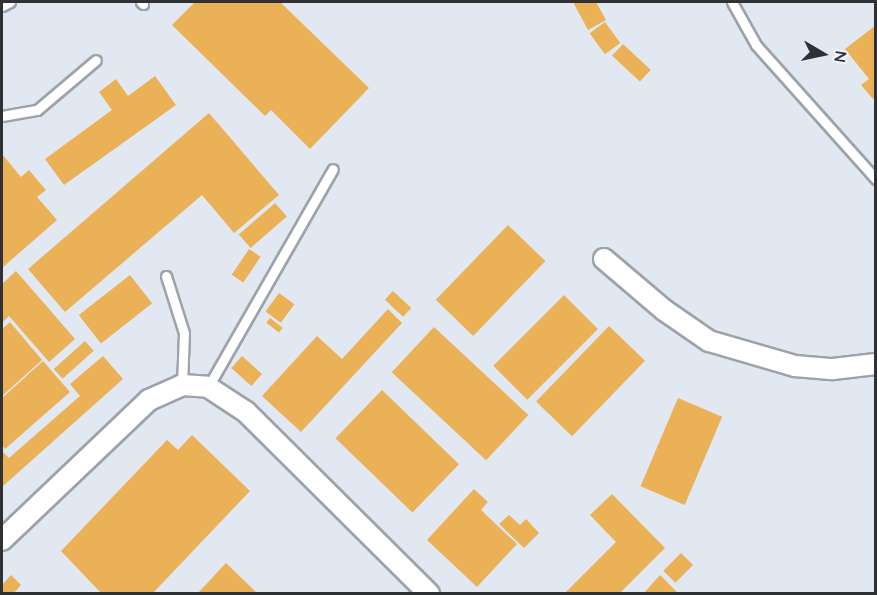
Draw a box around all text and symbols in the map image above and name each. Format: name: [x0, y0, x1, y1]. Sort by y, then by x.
north arrow: [793, 24, 853, 84]
text: N: [830, 49, 852, 64]

